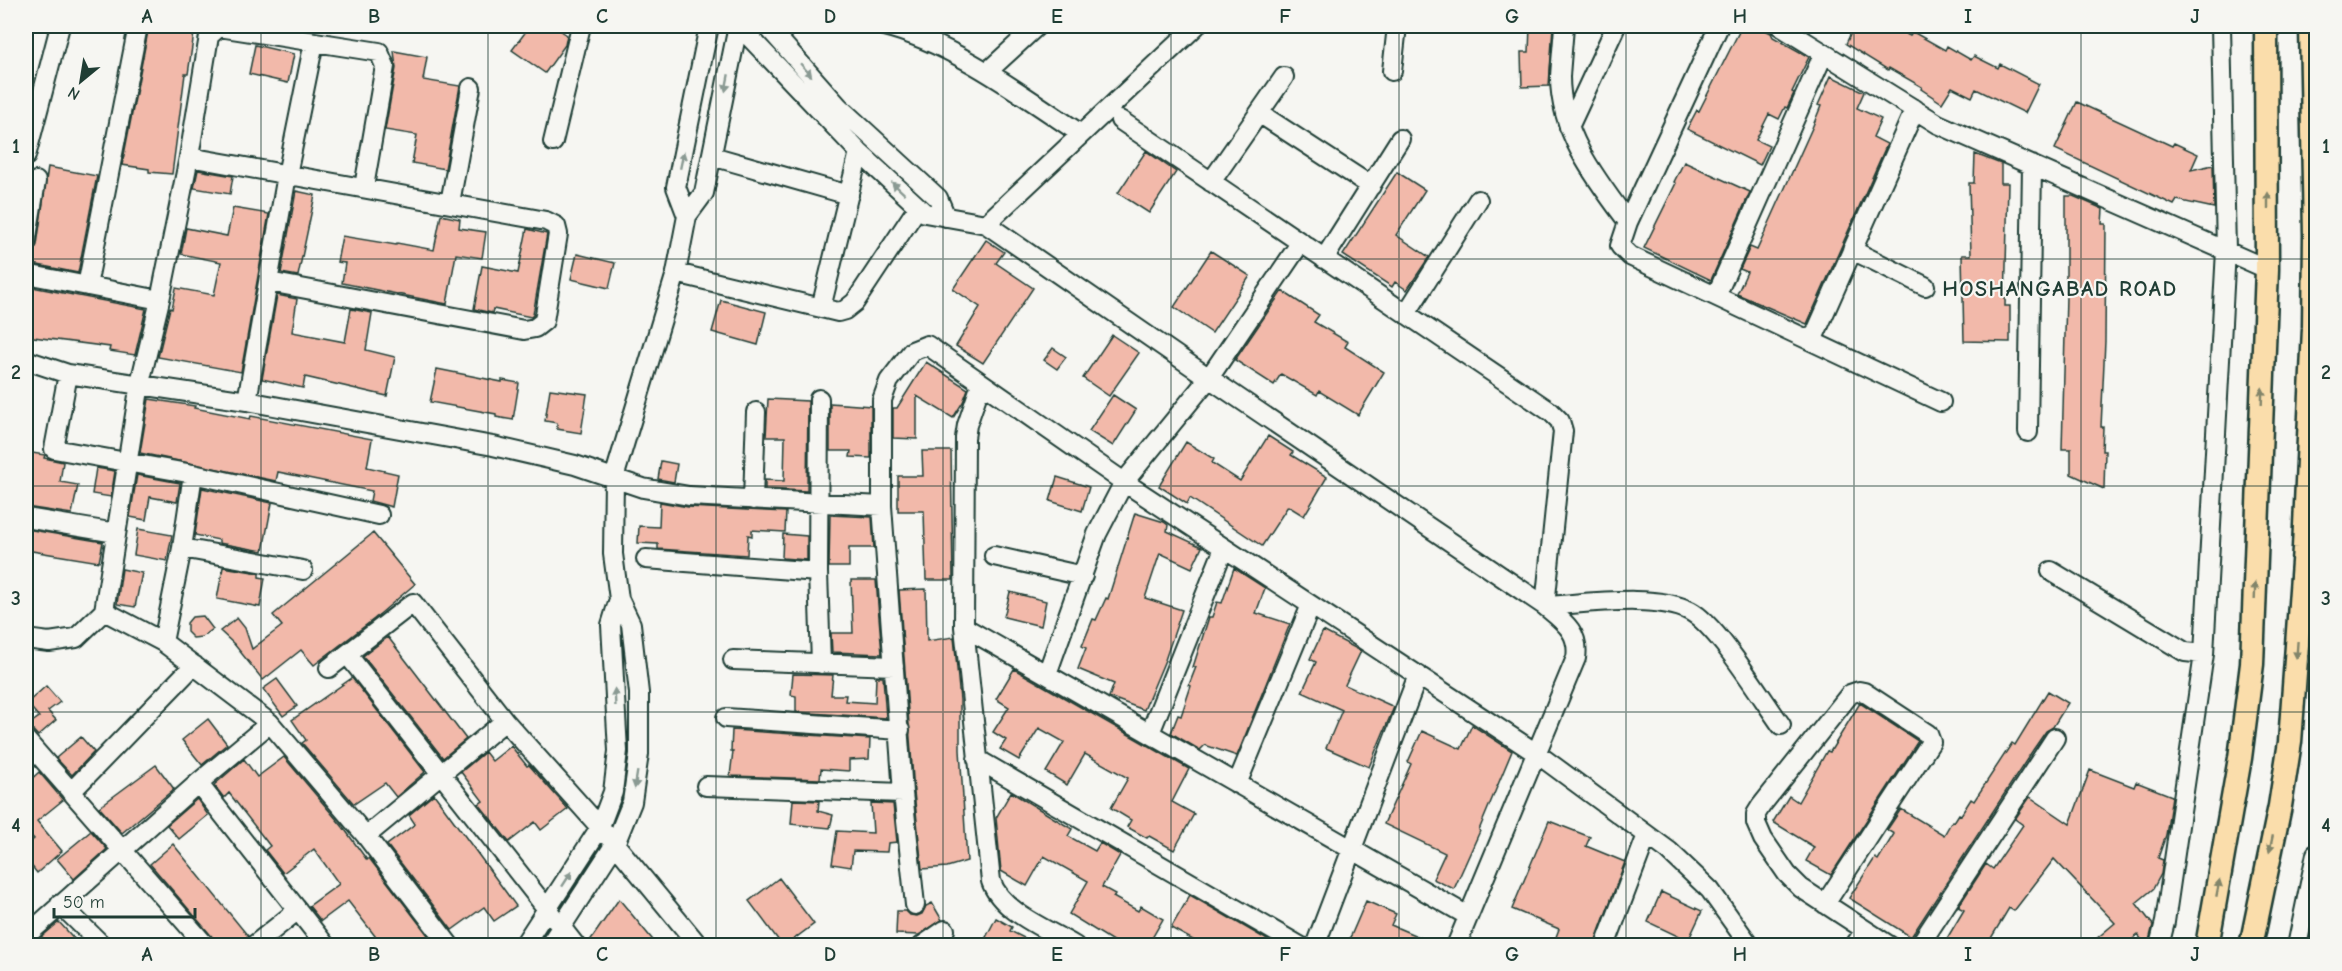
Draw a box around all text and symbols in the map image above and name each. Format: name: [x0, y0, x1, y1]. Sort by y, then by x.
text: A: [141, 5, 153, 28]
text: B: [368, 5, 380, 28]
text: C: [596, 5, 608, 28]
text: D: [824, 5, 836, 28]
text: E: [1051, 5, 1063, 28]
text: F: [1279, 5, 1291, 28]
text: G: [1505, 5, 1519, 28]
text: H: [1733, 5, 1747, 28]
text: I: [1964, 5, 1972, 28]
text: J: [2190, 5, 2200, 28]
north arrow: [51, 51, 111, 111]
one-way arrow: [799, 62, 812, 77]
one-way arrow: [721, 74, 731, 92]
text: N: [65, 83, 83, 104]
text: 1: [12, 135, 20, 158]
text: 1: [2322, 135, 2330, 158]
one-way arrow: [678, 150, 687, 169]
one-way arrow: [891, 182, 905, 196]
one-way arrow: [2263, 191, 2273, 210]
district label: HOSHANGABAD ROAD: [1942, 276, 2178, 302]
text: 2: [11, 361, 21, 384]
text: 2: [2321, 361, 2331, 384]
one-way arrow: [2258, 386, 2267, 405]
one-way arrow: [2250, 581, 2259, 600]
text: 3: [11, 587, 21, 610]
text: 3: [2321, 587, 2331, 610]
one-way arrow: [2292, 641, 2301, 660]
one-way arrow: [610, 687, 619, 706]
one-way arrow: [632, 771, 641, 790]
text: 4: [11, 814, 21, 837]
text: 4: [2321, 814, 2331, 837]
one-way arrow: [2266, 834, 2276, 853]
one-way arrow: [561, 872, 573, 888]
one-way arrow: [2214, 878, 2223, 897]
scale bar: [54, 881, 195, 919]
text: 50 m: [63, 892, 105, 913]
text: A: [141, 943, 153, 966]
text: B: [368, 943, 380, 966]
text: C: [596, 943, 608, 966]
text: D: [824, 943, 836, 966]
text: E: [1051, 943, 1063, 966]
text: F: [1279, 943, 1291, 966]
text: G: [1505, 943, 1519, 966]
text: H: [1733, 943, 1747, 966]
text: I: [1964, 943, 1972, 966]
text: J: [2190, 943, 2200, 966]

